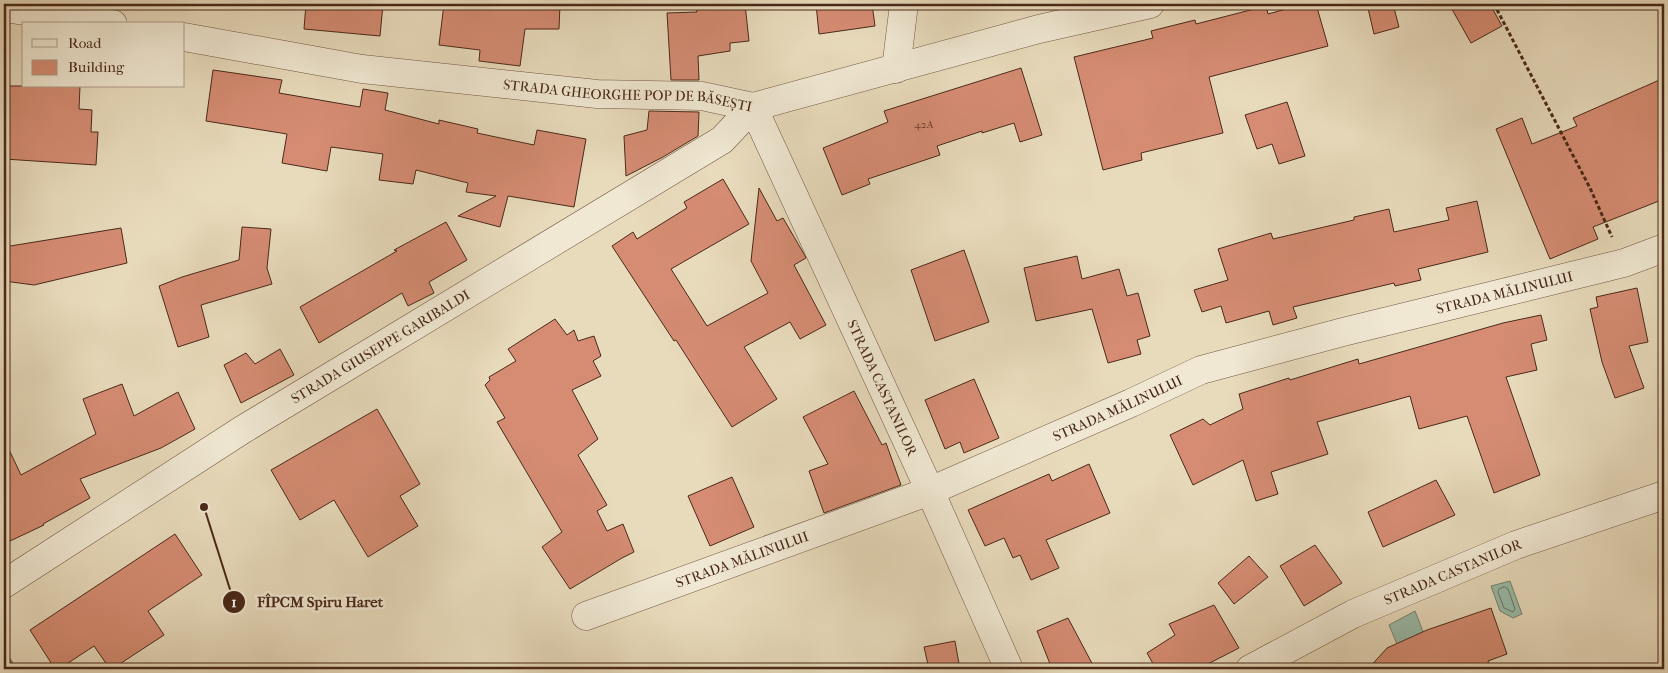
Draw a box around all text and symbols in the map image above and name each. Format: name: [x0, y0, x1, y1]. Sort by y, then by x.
legend: [22, 22, 185, 88]
text: Road: [68, 34, 102, 52]
text: Building: [68, 58, 125, 76]
street label: STRADA GHEORGHE POP DE BĂSEȘTI: [502, 76, 754, 116]
house number: 42A: [914, 118, 935, 131]
street label: STRADA MĂLINULUI: [1434, 268, 1575, 318]
street label: STRADA GIUSEPPE GARIBALDI: [288, 286, 474, 407]
street label: STRADA CASTANILOR: [843, 317, 921, 459]
street label: STRADA MĂLINULUI: [1050, 372, 1186, 445]
street label: STRADA MĂLINULUI: [673, 528, 812, 592]
street label: STRADA CASTANILOR: [1381, 535, 1525, 609]
callout: FÎPCM Spiru Haret: [222, 587, 393, 617]
text: 1: [231, 593, 237, 611]
text: FÎPCM Spiru Haret: [256, 593, 384, 611]

